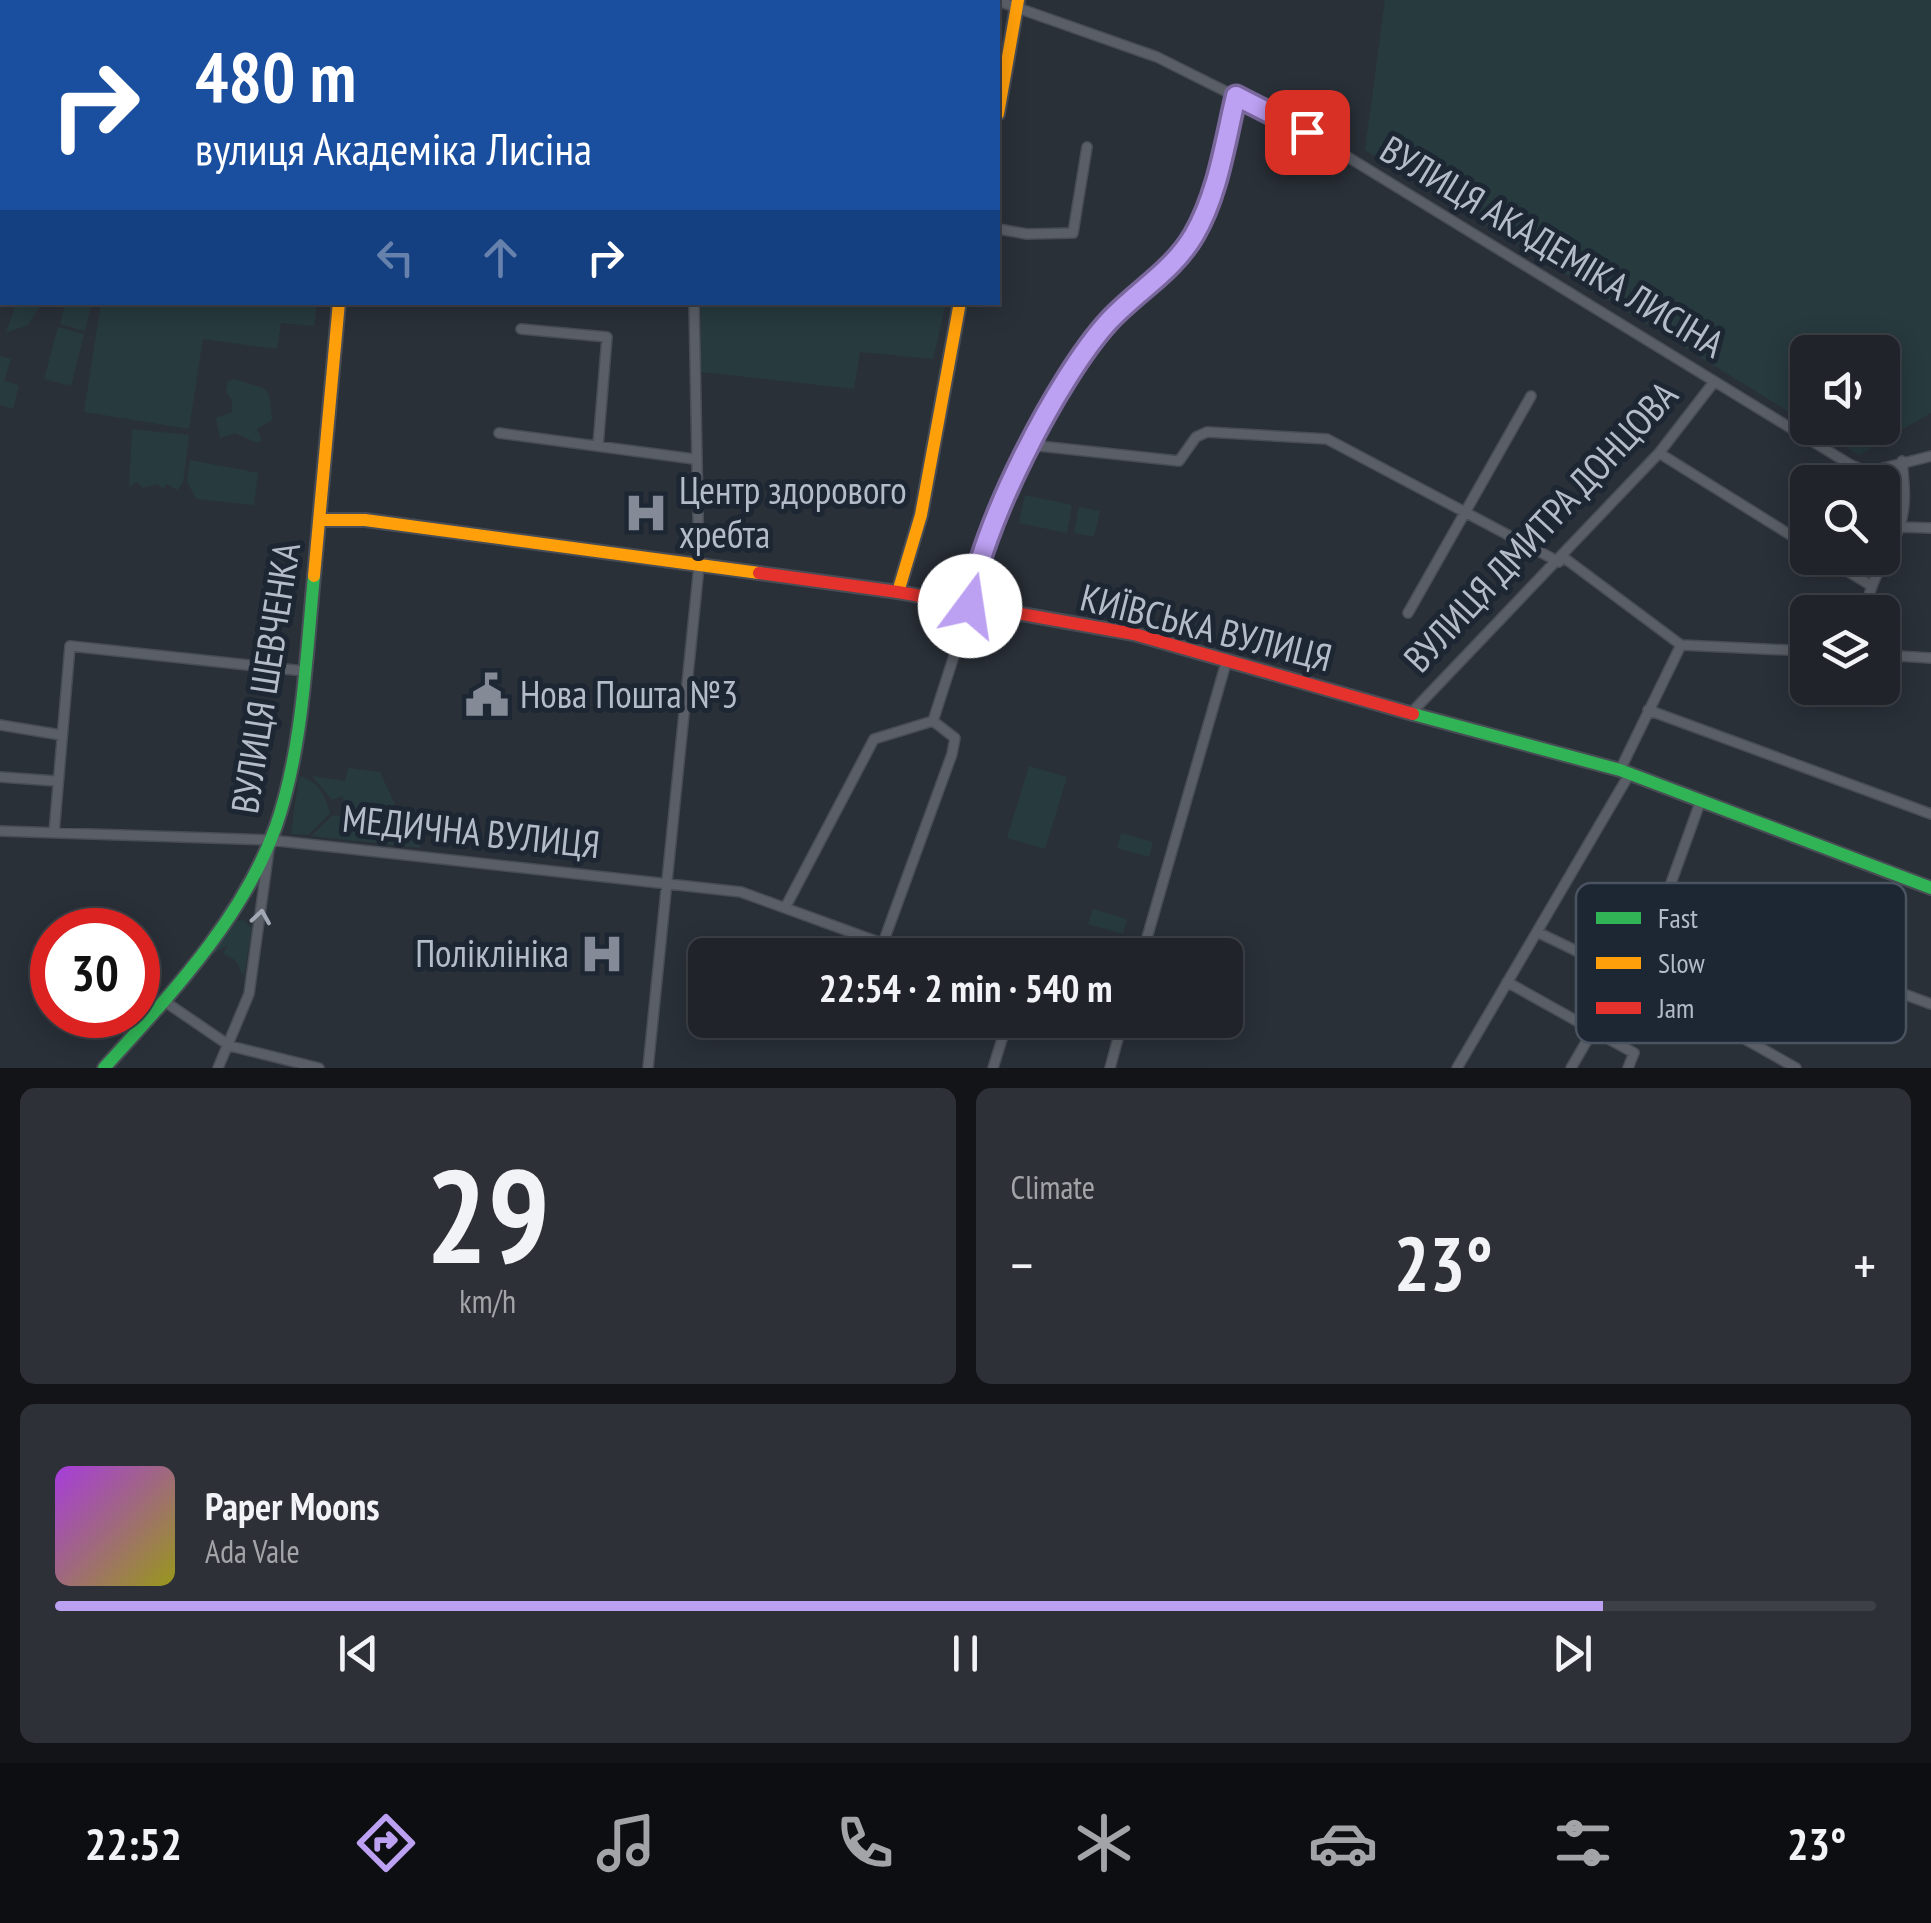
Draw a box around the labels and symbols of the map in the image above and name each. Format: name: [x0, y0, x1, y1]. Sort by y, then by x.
pin: [1265, 90, 1350, 175]
street label: ВУЛИЦЯ АКАДЕМІКА ЛИСІНА: [1372, 124, 1733, 368]
street label: ВУЛИЦЯ ДМИТРА ДОНЦОВА: [1392, 370, 1687, 682]
place label: Центр здорового хребта: [679, 465, 907, 558]
hospital icon: Центр здорового хребта: [622, 489, 670, 537]
street label: ВУЛИЦЯ ШЕВЧЕНКА: [219, 539, 310, 817]
position arrow: [918, 554, 1022, 658]
street label: КИЇВСЬКА ВУЛИЦЯ: [1076, 572, 1337, 681]
place label: Нова Пошта №3: [520, 669, 738, 718]
public building icon: Нова Пошта №3: [463, 671, 511, 719]
street label: МЕДИЧНА ВУЛИЦЯ: [340, 793, 602, 868]
legend: [1576, 883, 1906, 1043]
text: Fast: [1658, 899, 1698, 936]
speed limit sign: 30: [30, 908, 160, 1038]
one-way arrow: [250, 909, 271, 925]
place label: Поліклініка: [415, 928, 569, 977]
hospital icon: Поліклініка: [578, 930, 626, 978]
text: Slow: [1658, 944, 1705, 981]
text: Jam: [1657, 989, 1694, 1026]

